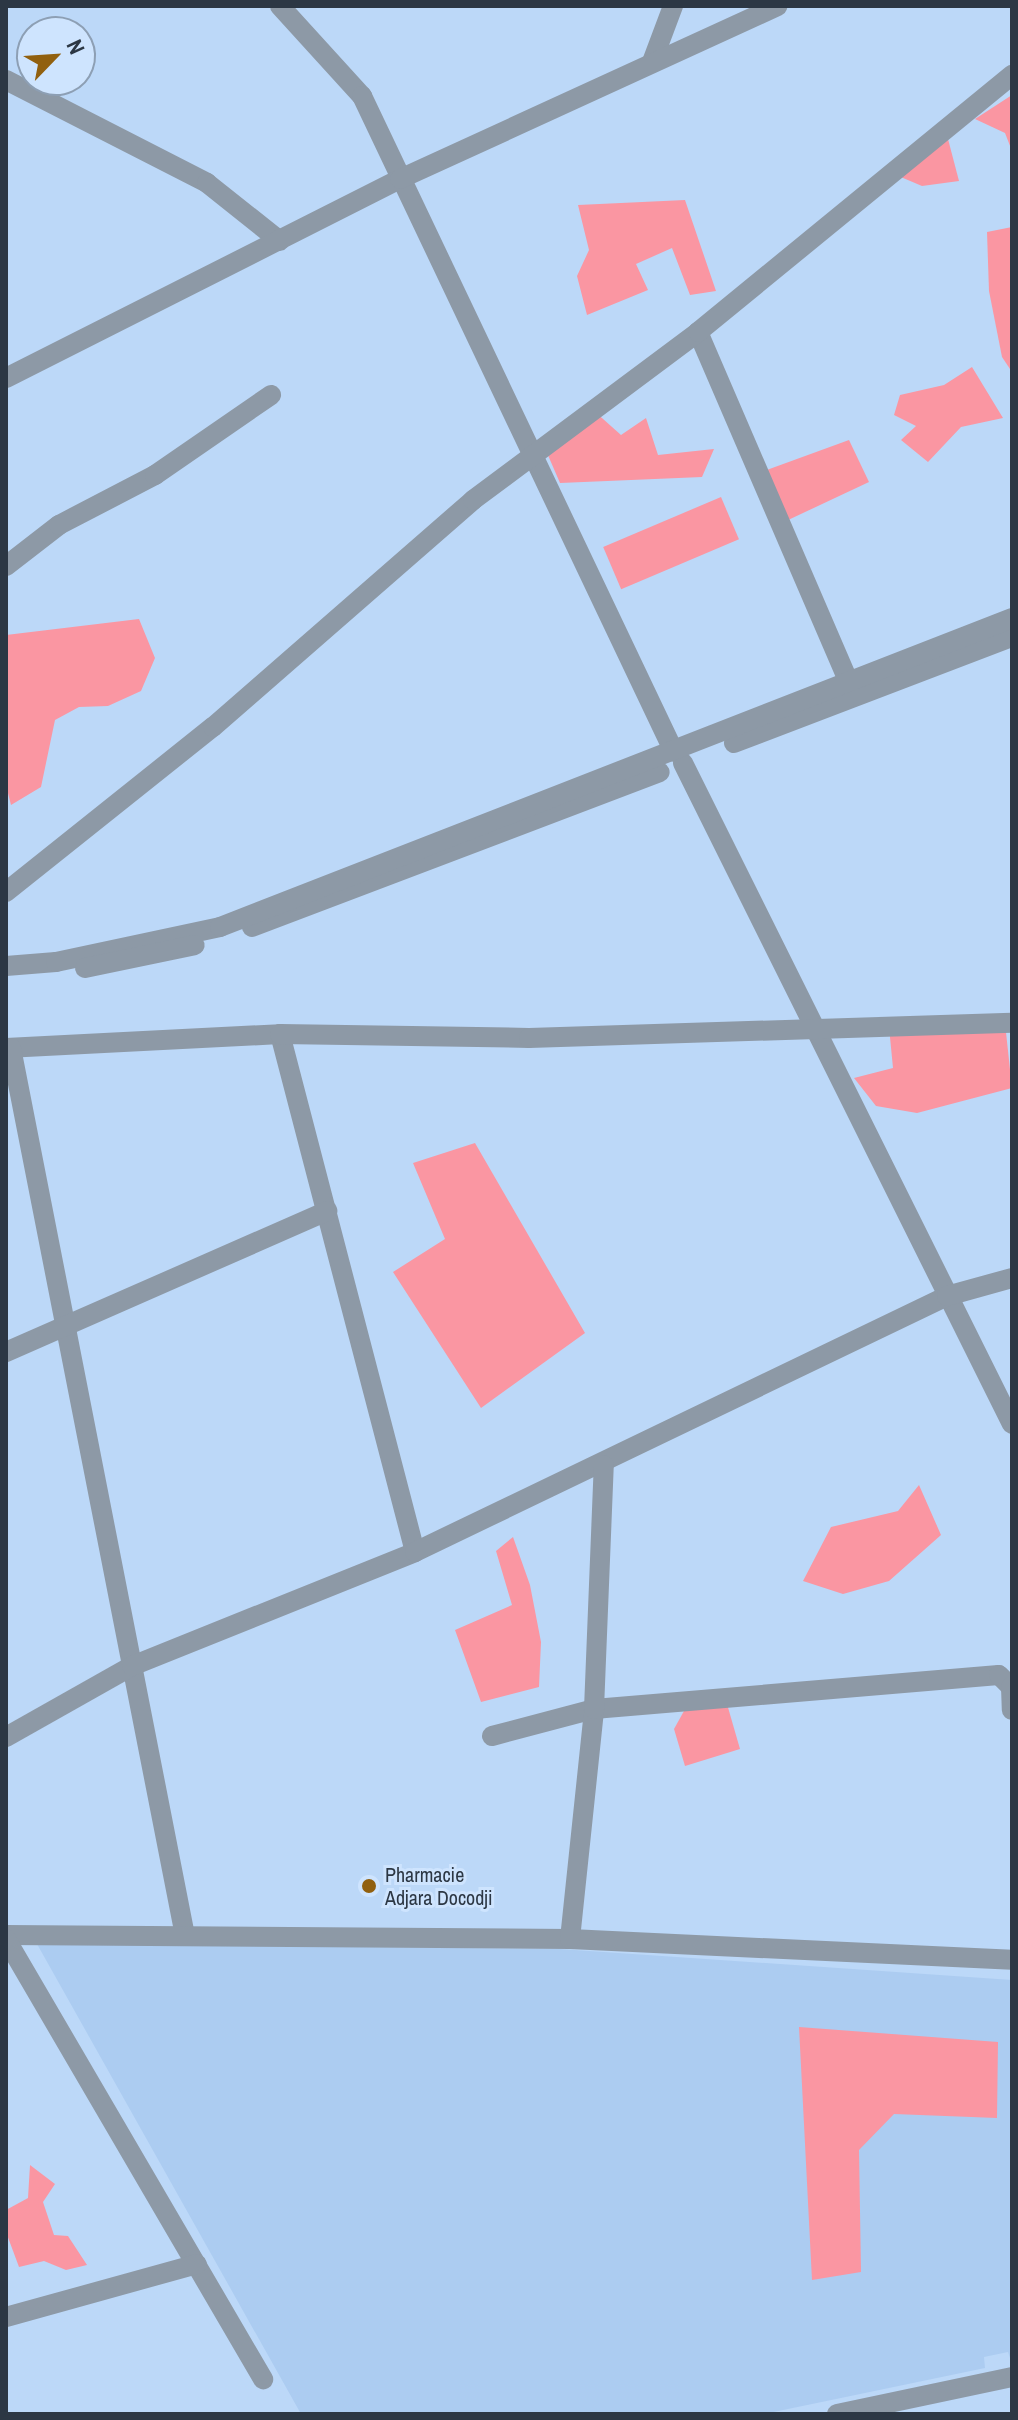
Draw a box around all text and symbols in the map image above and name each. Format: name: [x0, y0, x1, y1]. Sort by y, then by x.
north arrow: [16, 16, 96, 96]
text: N: [60, 34, 92, 59]
place label: Pharmacie Adjara Docodji: [385, 1862, 493, 1909]
marker: Pharmacie Adjara Docodji: [360, 1877, 378, 1895]

